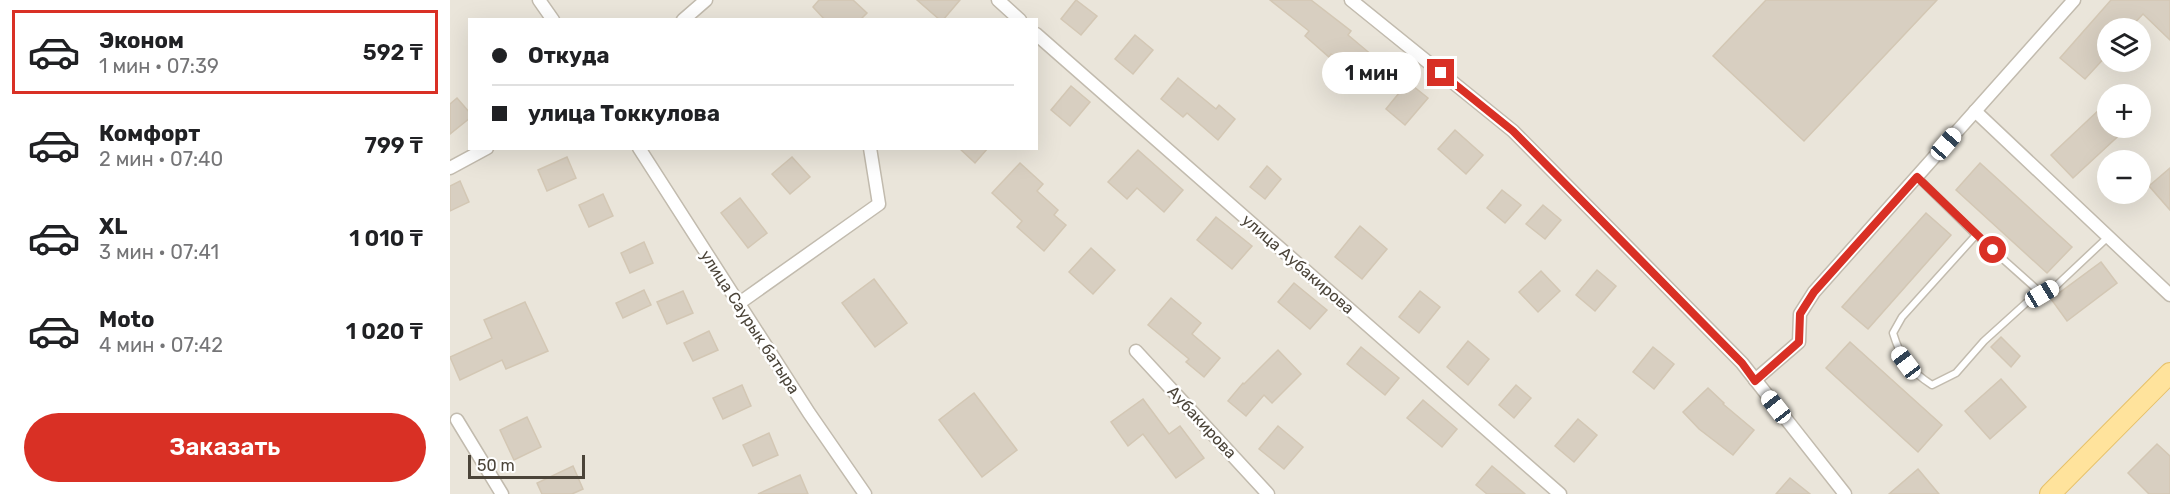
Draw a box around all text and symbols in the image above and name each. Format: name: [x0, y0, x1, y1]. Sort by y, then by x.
map controls: [2097, 18, 2151, 204]
button: layers: [2097, 18, 2151, 72]
icon: car: [27, 25, 81, 79]
text: Эконом: [99, 27, 184, 54]
text: 592 ₸: [363, 39, 423, 66]
text: Откуда: [528, 42, 610, 69]
callout: 1 мин: [1321, 52, 1420, 94]
text: 1 мин · 07:39: [99, 54, 219, 78]
route end: [1427, 59, 1454, 86]
text: 1 мин: [1345, 61, 1398, 85]
button: +: [2097, 84, 2151, 138]
text: улица Токкулова: [528, 100, 720, 127]
icon: car: [27, 118, 81, 172]
text: Комфорт: [99, 120, 200, 147]
car: [1927, 125, 1965, 163]
text: 799 ₸: [365, 132, 423, 159]
text: 2 мин · 07:40: [99, 147, 223, 171]
button: −: [2097, 150, 2151, 204]
street label: улица Аубакирова: [1238, 210, 1358, 318]
icon: car: [27, 211, 81, 265]
text: XL: [99, 213, 127, 240]
text: 1 010 ₸: [349, 225, 423, 252]
route start: [1979, 236, 2006, 263]
text: 3 мин · 07:41: [99, 240, 219, 264]
street label: улица Саурык батыра: [696, 247, 804, 397]
car: [2022, 277, 2062, 311]
icon: car: [27, 304, 81, 358]
text: Moto: [99, 306, 154, 333]
text: 1 020 ₸: [346, 318, 423, 345]
text: 4 мин · 07:42: [99, 333, 223, 357]
car: [1888, 343, 1924, 383]
street label: Аубакирова: [1164, 382, 1240, 462]
car: [1758, 387, 1794, 427]
button: Заказать: [24, 413, 426, 482]
scale bar: [468, 452, 585, 480]
text: 50 m: [477, 456, 515, 475]

